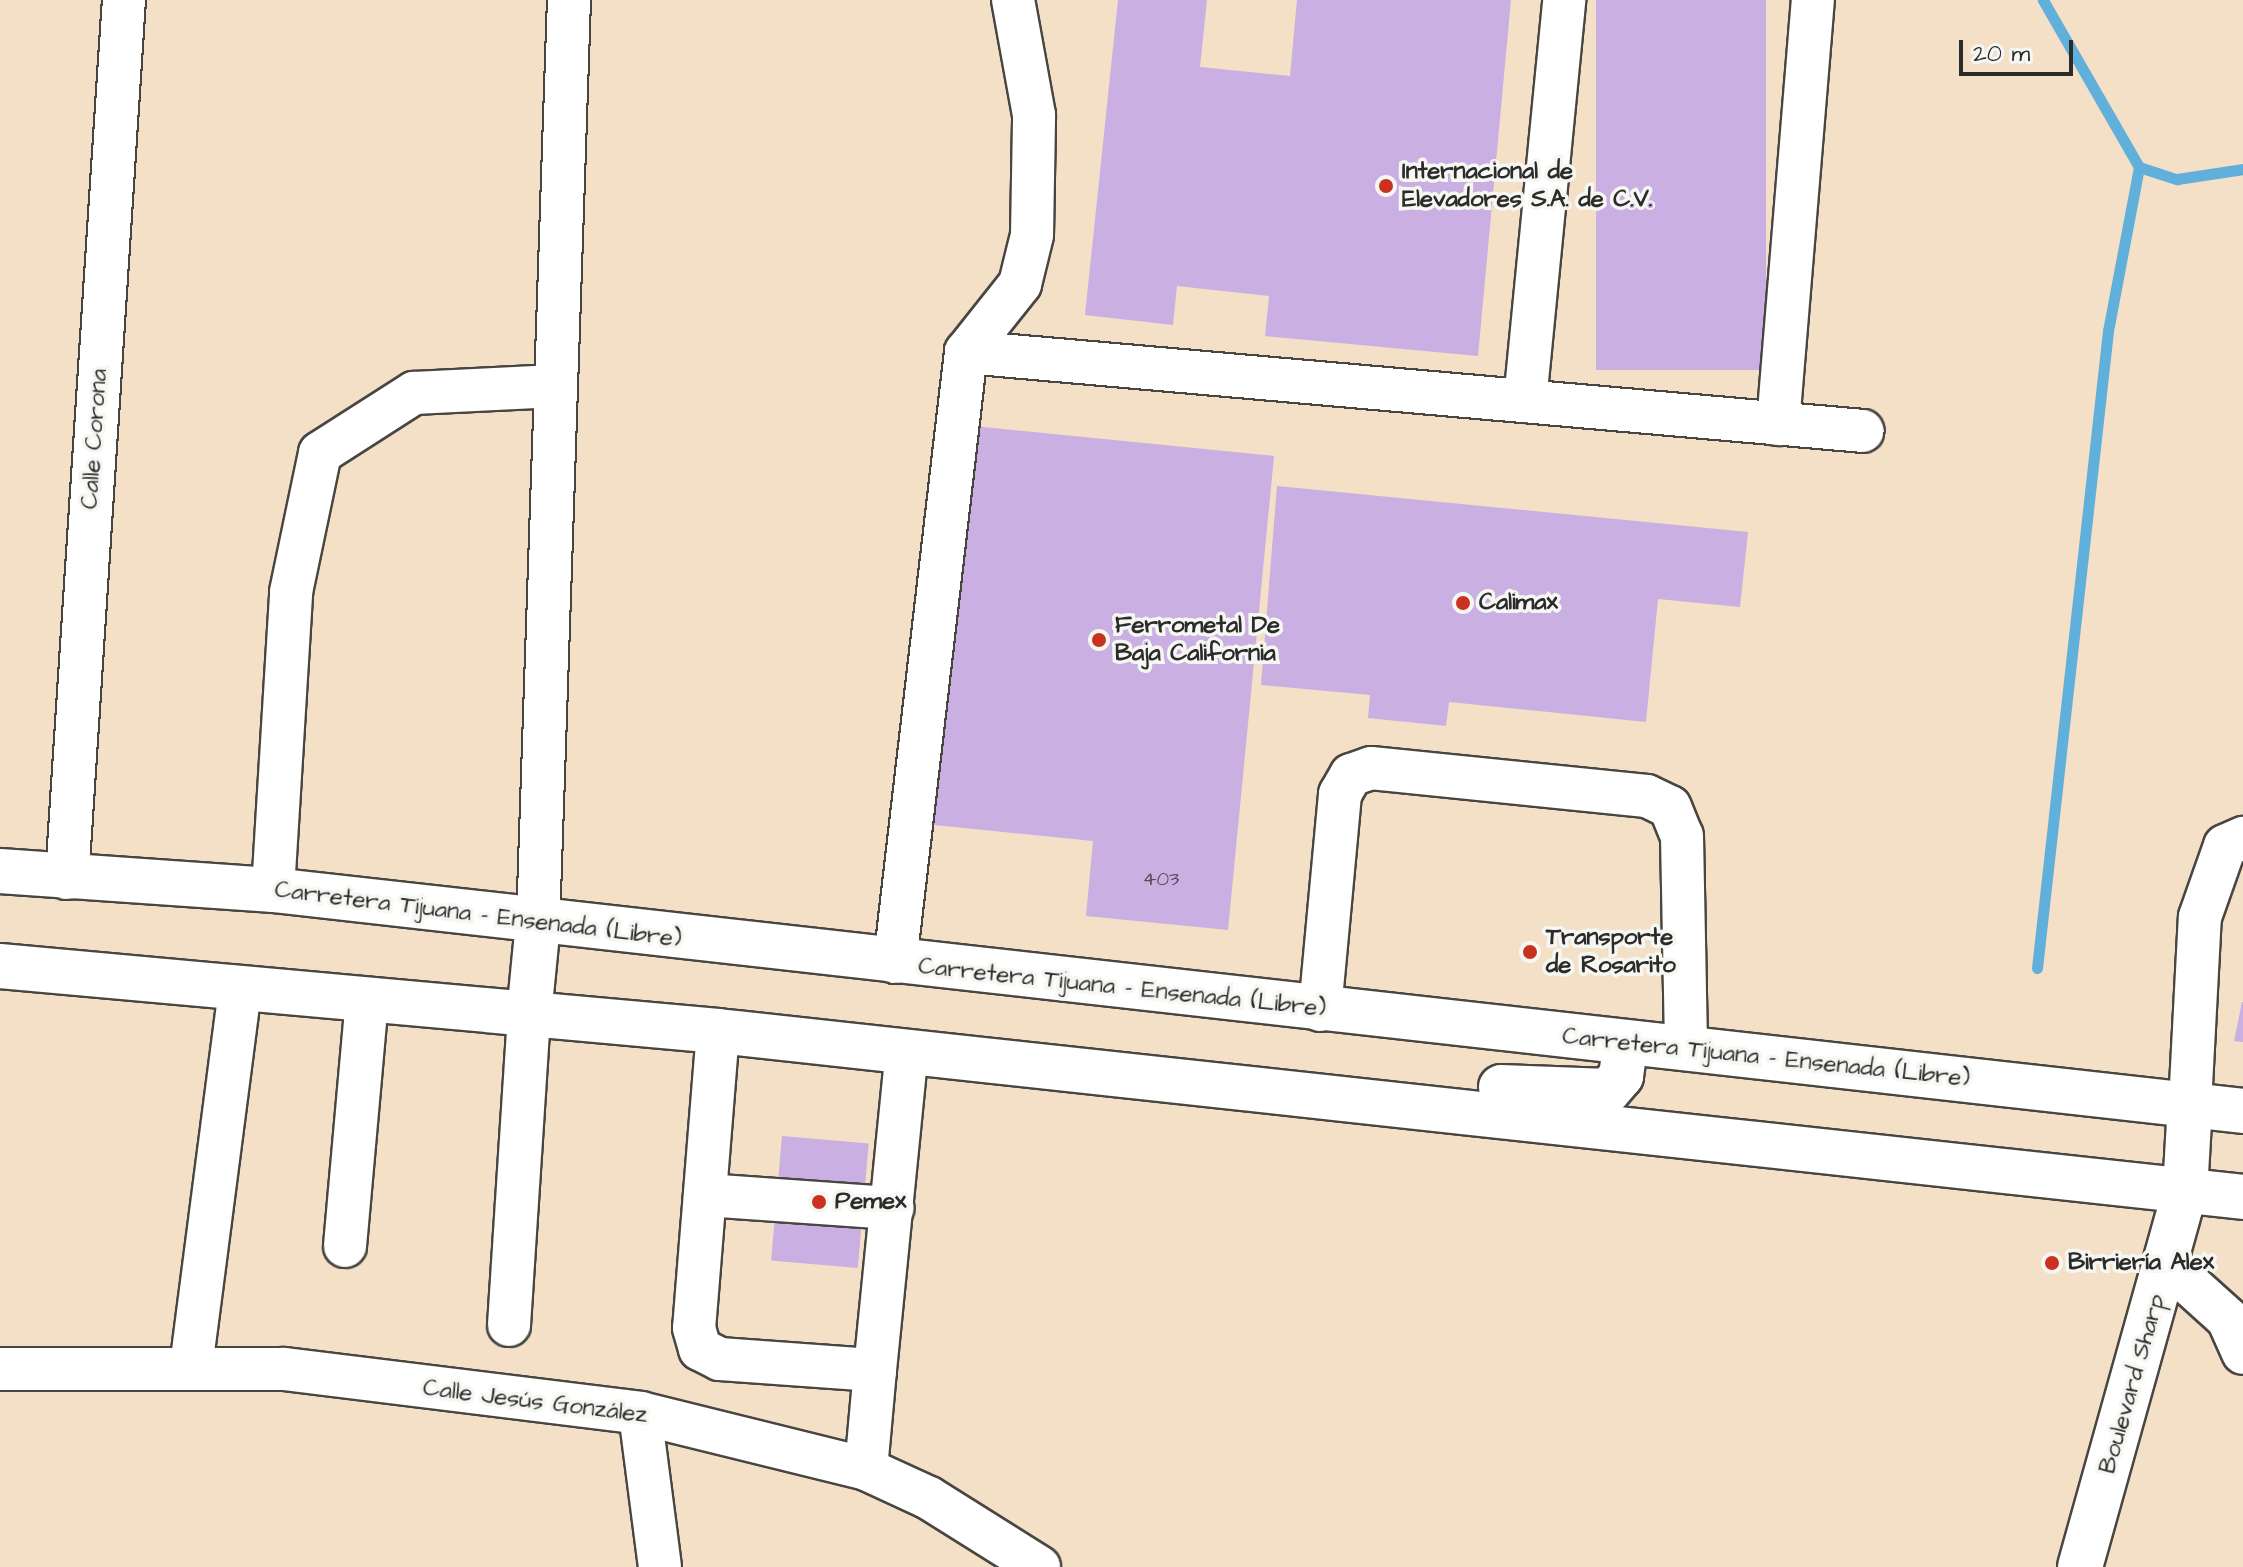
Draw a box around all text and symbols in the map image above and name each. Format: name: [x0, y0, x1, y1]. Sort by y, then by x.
scale bar: [1963, 24, 2077, 74]
text: 20 m: [1973, 37, 2030, 71]
place label: Internacional de Elevadores S.A. de C.V.: [1402, 158, 1652, 214]
marker: Internacional de Elevadores S.A. de C.V.: [1377, 177, 1395, 195]
street label: Calle Corona: [76, 368, 114, 510]
place label: Calimax: [1479, 589, 1558, 617]
marker: Calimax: [1454, 594, 1472, 612]
place label: Ferrometal De Baja California: [1115, 612, 1280, 668]
marker: Ferrometal De Baja California: [1090, 631, 1108, 649]
house number: 403: [1143, 867, 1179, 891]
street label: Carretera Tijuana - Ensenada (Libre): [273, 876, 683, 954]
place label: Transporte de Rosarito: [1546, 924, 1676, 980]
marker: Transporte de Rosarito: [1521, 943, 1539, 961]
street label: Carretera Tijuana - Ensenada (Libre): [917, 952, 1327, 1024]
street label: Carretera Tijuana - Ensenada (Libre): [1561, 1022, 1971, 1094]
place label: Pemex: [835, 1188, 906, 1216]
marker: Pemex: [810, 1193, 828, 1211]
place label: Birriería Alex: [2068, 1249, 2214, 1277]
marker: Birriería Alex: [2043, 1254, 2061, 1272]
street label: Boulevard Sharp: [2094, 1291, 2172, 1477]
street label: Calle Jesús González: [421, 1374, 649, 1430]

